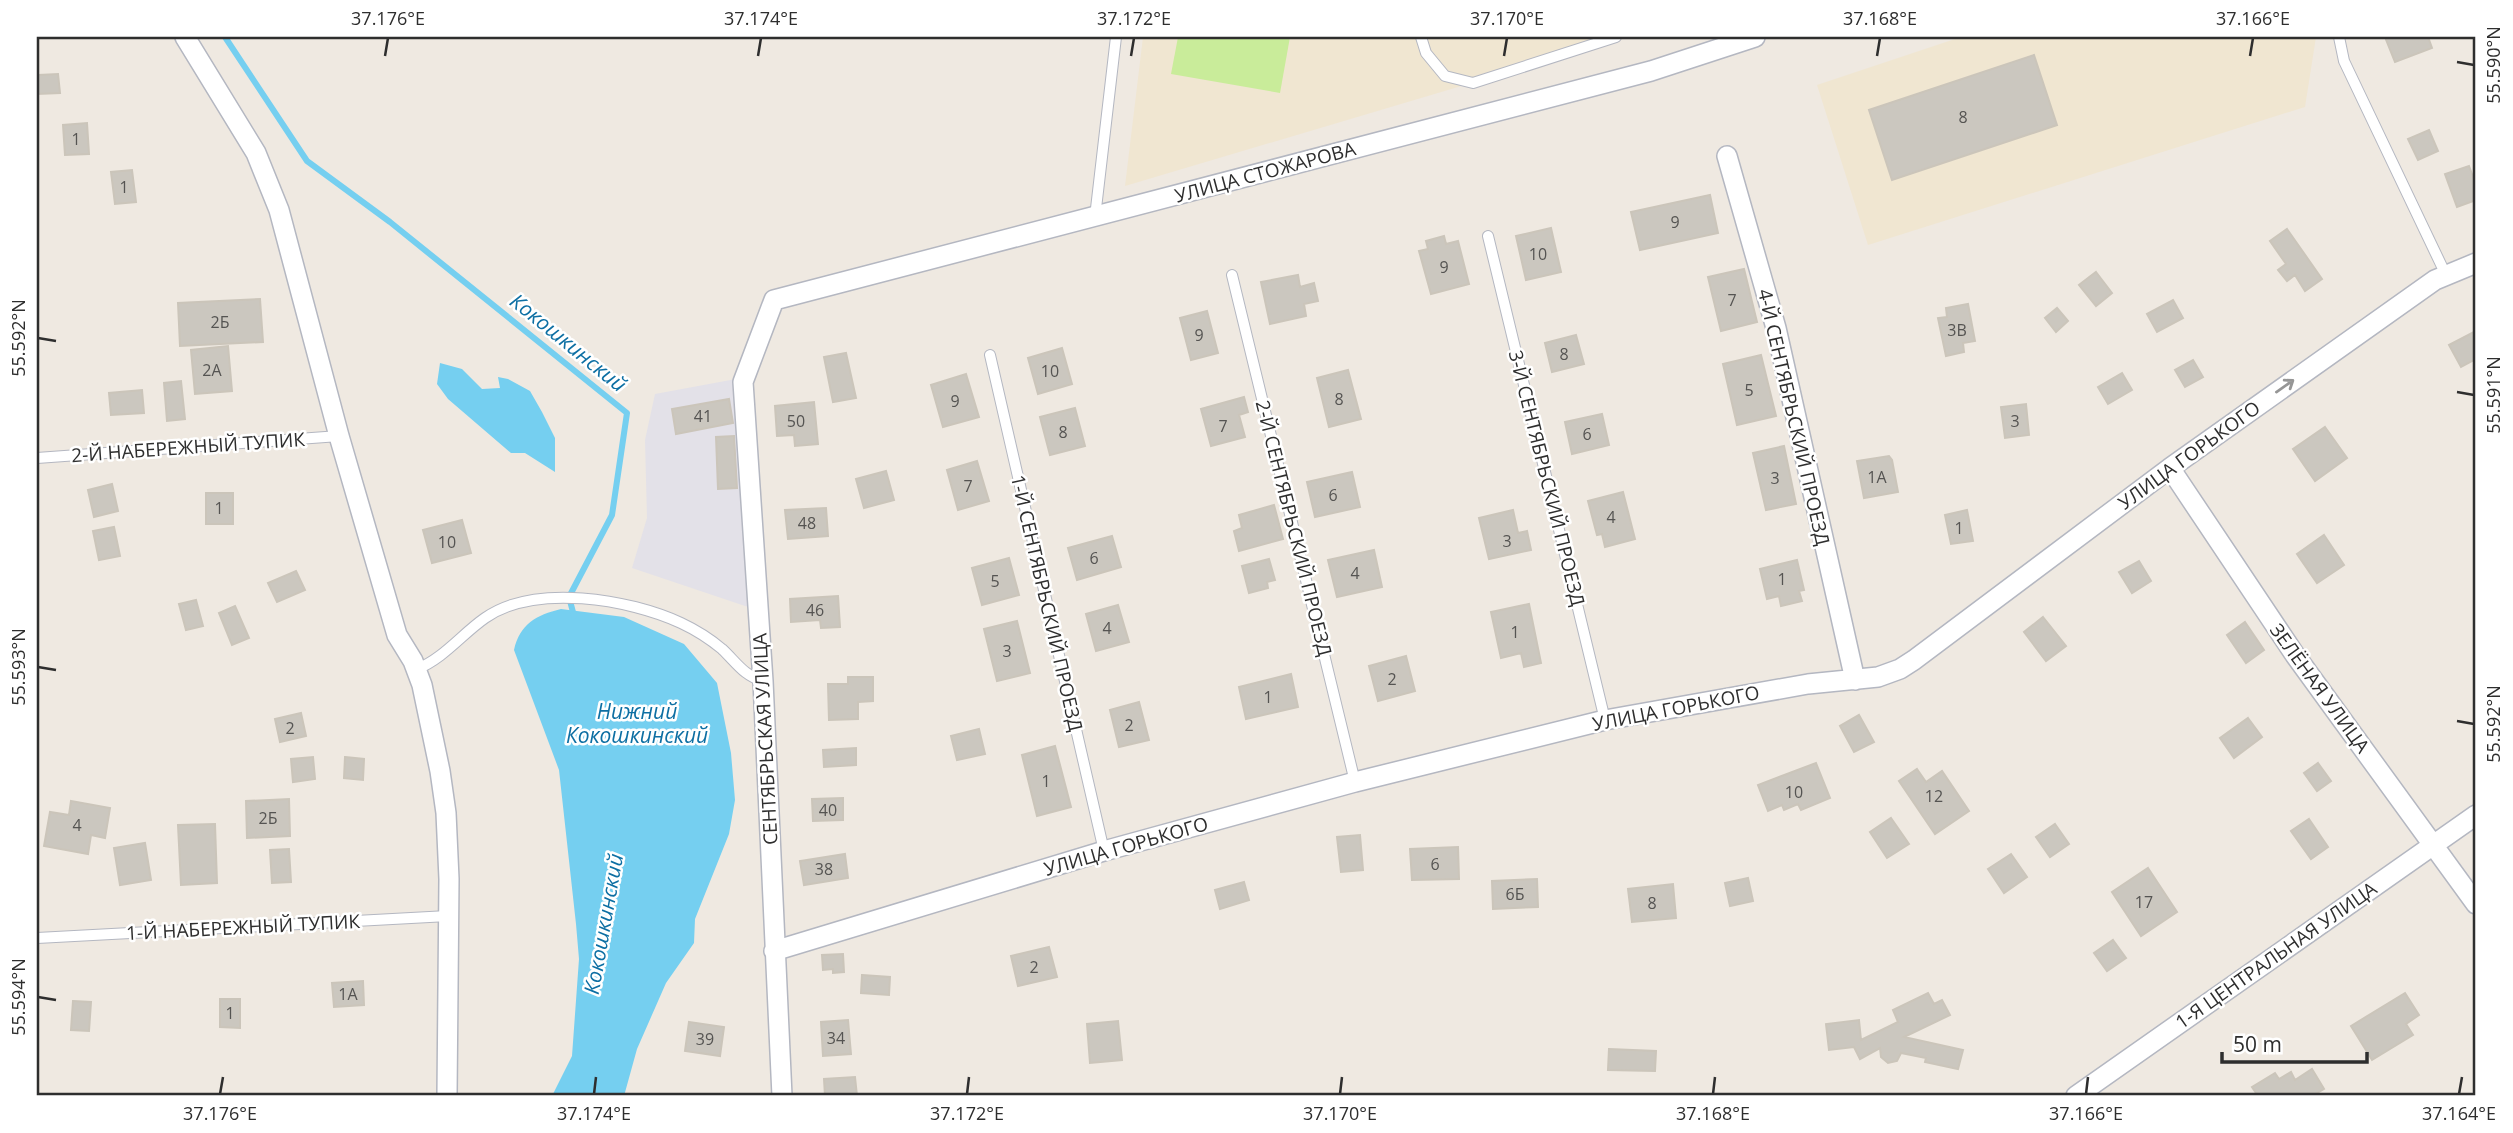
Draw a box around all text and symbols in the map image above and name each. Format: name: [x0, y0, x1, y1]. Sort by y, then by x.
text: 37.176°E: [351, 6, 425, 30]
text: 37.174°E: [724, 6, 798, 30]
text: 37.172°E: [1097, 6, 1171, 30]
text: 37.170°E: [1470, 6, 1544, 30]
text: 37.168°E: [1843, 6, 1917, 30]
text: 37.166°E: [2216, 6, 2290, 30]
text: 55.590°N: [2481, 26, 2505, 104]
house number: 8: [1958, 106, 1968, 128]
house number: 1: [71, 128, 81, 150]
street label: УЛИЦА СТОЖАРОВА: [1172, 135, 1358, 209]
house number: 1: [119, 176, 129, 198]
house number: 9: [1670, 211, 1680, 233]
house number: 10: [1529, 243, 1547, 265]
house number: 9: [1439, 256, 1449, 278]
street label: 4-Й СЕНТЯБРЬСКИЙ ПРОЕЗД: [1752, 286, 1836, 548]
water label: Кокошкинский: [505, 287, 633, 398]
house number: 7: [1727, 289, 1737, 311]
text: 55.592°N: [6, 299, 30, 377]
house number: 2Б: [211, 311, 229, 333]
house number: 3В: [1947, 319, 1967, 341]
house number: 9: [1194, 324, 1204, 346]
house number: 8: [1559, 343, 1569, 365]
street label: 3-Й СЕНТЯБРЬСКИЙ ПРОЕЗД: [1504, 348, 1590, 608]
text: 55.591°N: [2481, 356, 2505, 434]
house number: 2А: [202, 359, 223, 381]
house number: 10: [1041, 360, 1059, 382]
house number: 5: [1744, 379, 1754, 401]
one-way arrow: [2275, 379, 2294, 393]
house number: 8: [1334, 388, 1344, 410]
house number: 9: [950, 390, 960, 412]
street label: УЛИЦА ГОРЬКОГО: [2113, 395, 2265, 515]
street label: 2-Й СЕНТЯБРЬСКИЙ ПРОЕЗД: [1250, 398, 1338, 658]
house number: 41: [694, 405, 712, 427]
house number: 50: [787, 410, 805, 432]
house number: 3: [2010, 410, 2020, 432]
house number: 7: [1218, 415, 1228, 437]
house number: 8: [1058, 421, 1068, 443]
house number: 6: [1582, 423, 1592, 445]
street label: 2-Й НАБЕРЕЖНЫЙ ТУПИК: [70, 426, 306, 468]
house number: 1А: [1867, 466, 1888, 488]
house number: 3: [1770, 467, 1780, 489]
street label: 1-Й СЕНТЯБРЬСКИЙ ПРОЕЗД: [1005, 472, 1089, 734]
house number: 7: [963, 475, 973, 497]
house number: 6: [1328, 484, 1338, 506]
house number: 1: [214, 497, 224, 519]
house number: 4: [1606, 506, 1616, 528]
house number: 48: [798, 512, 816, 534]
house number: 1: [1954, 517, 1964, 539]
house number: 10: [438, 531, 456, 553]
house number: 3: [1502, 531, 1512, 551]
house number: 6: [1089, 547, 1099, 569]
house number: 4: [1350, 562, 1360, 584]
house number: 1: [1777, 568, 1787, 590]
house number: 5: [990, 570, 1000, 592]
house number: 46: [806, 599, 824, 621]
house number: 4: [1102, 617, 1112, 639]
street label: ЗЕЛЁНАЯ УЛИЦА: [2264, 618, 2376, 758]
house number: 1: [1510, 621, 1520, 643]
text: 55.593°N: [6, 628, 30, 706]
street label: СЕНТЯБРЬСКАЯ УЛИЦА: [746, 632, 784, 846]
house number: 3: [1002, 640, 1012, 662]
house number: 2: [1387, 668, 1397, 690]
street label: УЛИЦА ГОРЬКОГО: [1590, 679, 1762, 737]
text: 55.592°N: [2481, 685, 2505, 763]
house number: 1: [1263, 686, 1273, 708]
water label: Нижний Кокошкинский: [566, 697, 708, 749]
house number: 2: [1124, 714, 1134, 736]
house number: 2: [285, 717, 295, 739]
house number: 1: [1041, 770, 1051, 792]
house number: 10: [1785, 781, 1803, 803]
house number: 12: [1925, 785, 1943, 807]
house number: 40: [819, 799, 837, 821]
house number: 2Б: [259, 807, 277, 829]
street label: УЛИЦА ГОРЬКОГО: [1041, 810, 1211, 882]
house number: 4: [72, 814, 82, 836]
water label: Кокошкинский: [577, 851, 629, 996]
house number: 6: [1430, 853, 1440, 875]
house number: 38: [815, 858, 833, 880]
street label: 1-Я ЦЕНТРАЛЬНАЯ УЛИЦА: [2170, 875, 2382, 1035]
house number: 6Б: [1506, 883, 1524, 905]
house number: 17: [2135, 891, 2153, 913]
house number: 8: [1647, 892, 1657, 914]
street label: 1-Й НАБЕРЕЖНЫЙ ТУПИК: [125, 908, 361, 946]
house number: 2: [1029, 956, 1039, 978]
text: 55.594°N: [6, 958, 30, 1036]
house number: 1А: [338, 983, 359, 1005]
house number: 1: [225, 1002, 235, 1024]
scale bar: [2222, 1021, 2368, 1065]
house number: 34: [827, 1027, 845, 1049]
house number: 39: [696, 1028, 714, 1050]
text: 50 m: [2233, 1030, 2282, 1058]
text: 37.176°E: [183, 1101, 257, 1125]
text: 37.174°E: [557, 1101, 631, 1125]
text: 37.172°E: [930, 1101, 1004, 1125]
text: 37.170°E: [1303, 1101, 1377, 1125]
text: 37.168°E: [1676, 1101, 1750, 1125]
text: 37.166°E: [2049, 1101, 2123, 1125]
text: 37.164°E: [2422, 1101, 2496, 1125]

